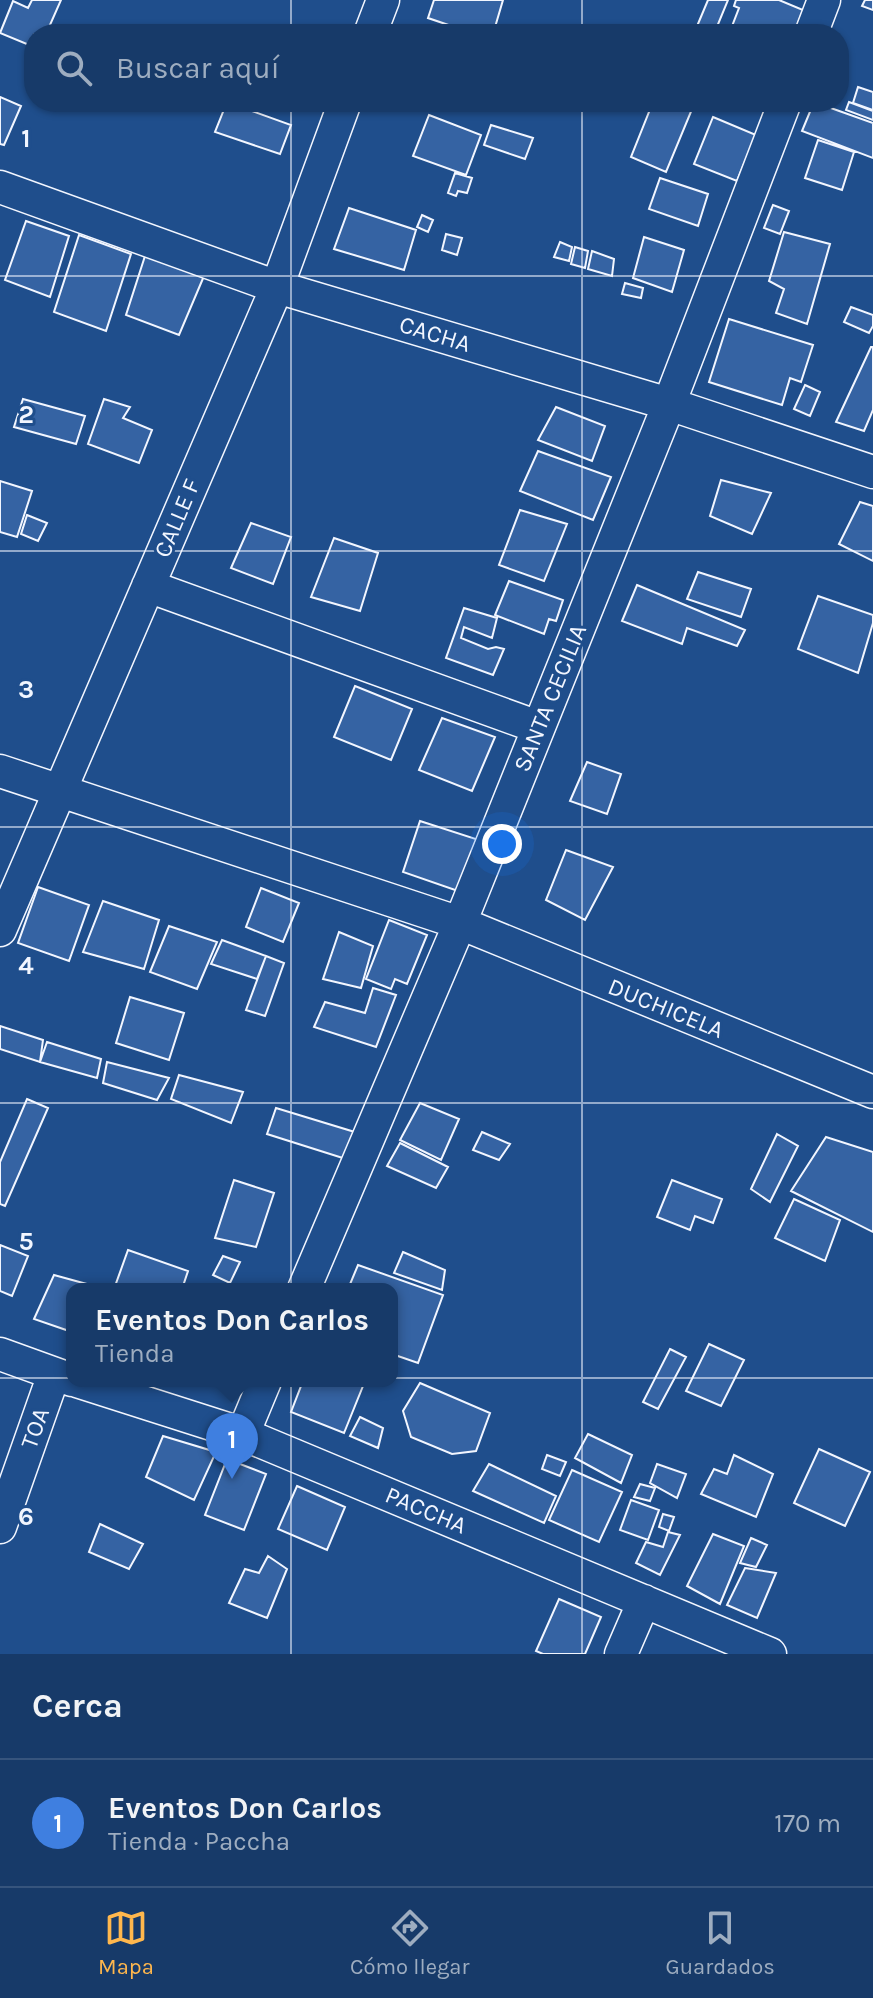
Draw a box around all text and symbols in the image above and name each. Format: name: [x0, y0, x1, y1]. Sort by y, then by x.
search box: [24, 24, 849, 112]
icon: search: [52, 46, 96, 90]
text: Buscar aquí: [116, 50, 280, 86]
text: 1: [21, 123, 31, 154]
street label: CACHA: [396, 310, 474, 358]
text: 2: [18, 399, 34, 430]
street label: CALLE F: [148, 474, 206, 562]
street label: SANTA CECILIA: [508, 620, 592, 776]
text: 3: [18, 674, 34, 705]
your location: [482, 824, 522, 864]
text: 4: [18, 950, 34, 981]
street label: DUCHICELA: [604, 972, 728, 1044]
text: 5: [18, 1226, 34, 1257]
popup: [66, 1283, 398, 1387]
text: Eventos Don Carlos: [95, 1302, 369, 1338]
text: Tienda: [95, 1338, 174, 1369]
street label: TOA: [15, 1404, 55, 1452]
pin: 1: [206, 1413, 258, 1479]
street label: PACCHA: [381, 1480, 471, 1540]
text: 6: [18, 1501, 34, 1532]
text: Cerca: [32, 1686, 123, 1726]
text: Eventos Don Carlos: [108, 1790, 382, 1826]
text: 1: [53, 1808, 63, 1839]
text: 170 m: [774, 1808, 841, 1839]
text: Tienda · Paccha: [108, 1826, 290, 1857]
tab: Mapa: [98, 1906, 154, 1980]
tab: Cómo llegar: [350, 1906, 469, 1980]
tab: Guardados: [666, 1906, 775, 1980]

